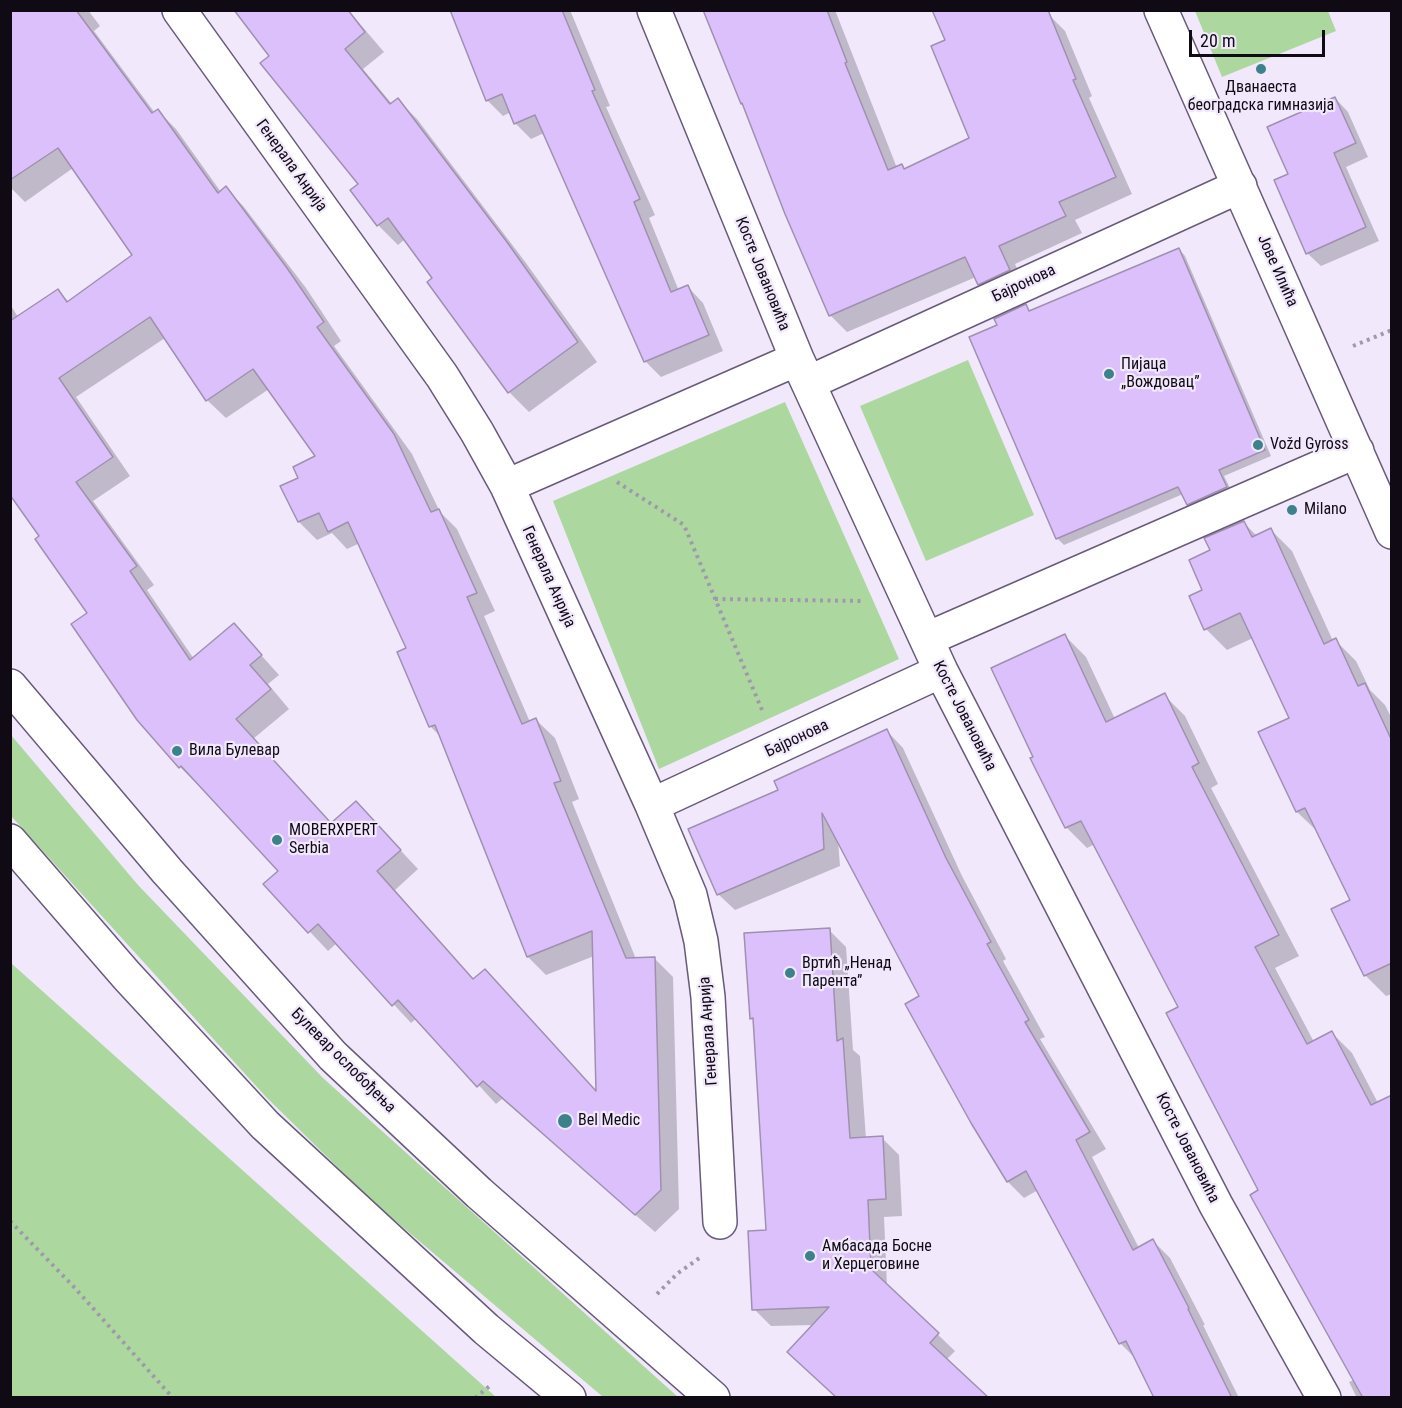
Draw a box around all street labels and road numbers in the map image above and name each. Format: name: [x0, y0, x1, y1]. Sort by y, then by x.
street label: Генерала Анрија: [251, 116, 331, 216]
street label: Косте Јовановића: [730, 214, 794, 334]
street label: Јове Илића: [1253, 232, 1301, 310]
street label: Бајронова: [989, 261, 1059, 307]
street label: Генерала Анрија: [517, 523, 579, 631]
street label: Косте Јовановића: [928, 658, 1000, 774]
street label: Бајронова: [762, 716, 832, 762]
street label: Генерала Анрија: [696, 976, 722, 1086]
street label: Булевар ослобођења: [287, 1005, 399, 1117]
street label: Косте Јовановића: [1151, 1090, 1223, 1206]

